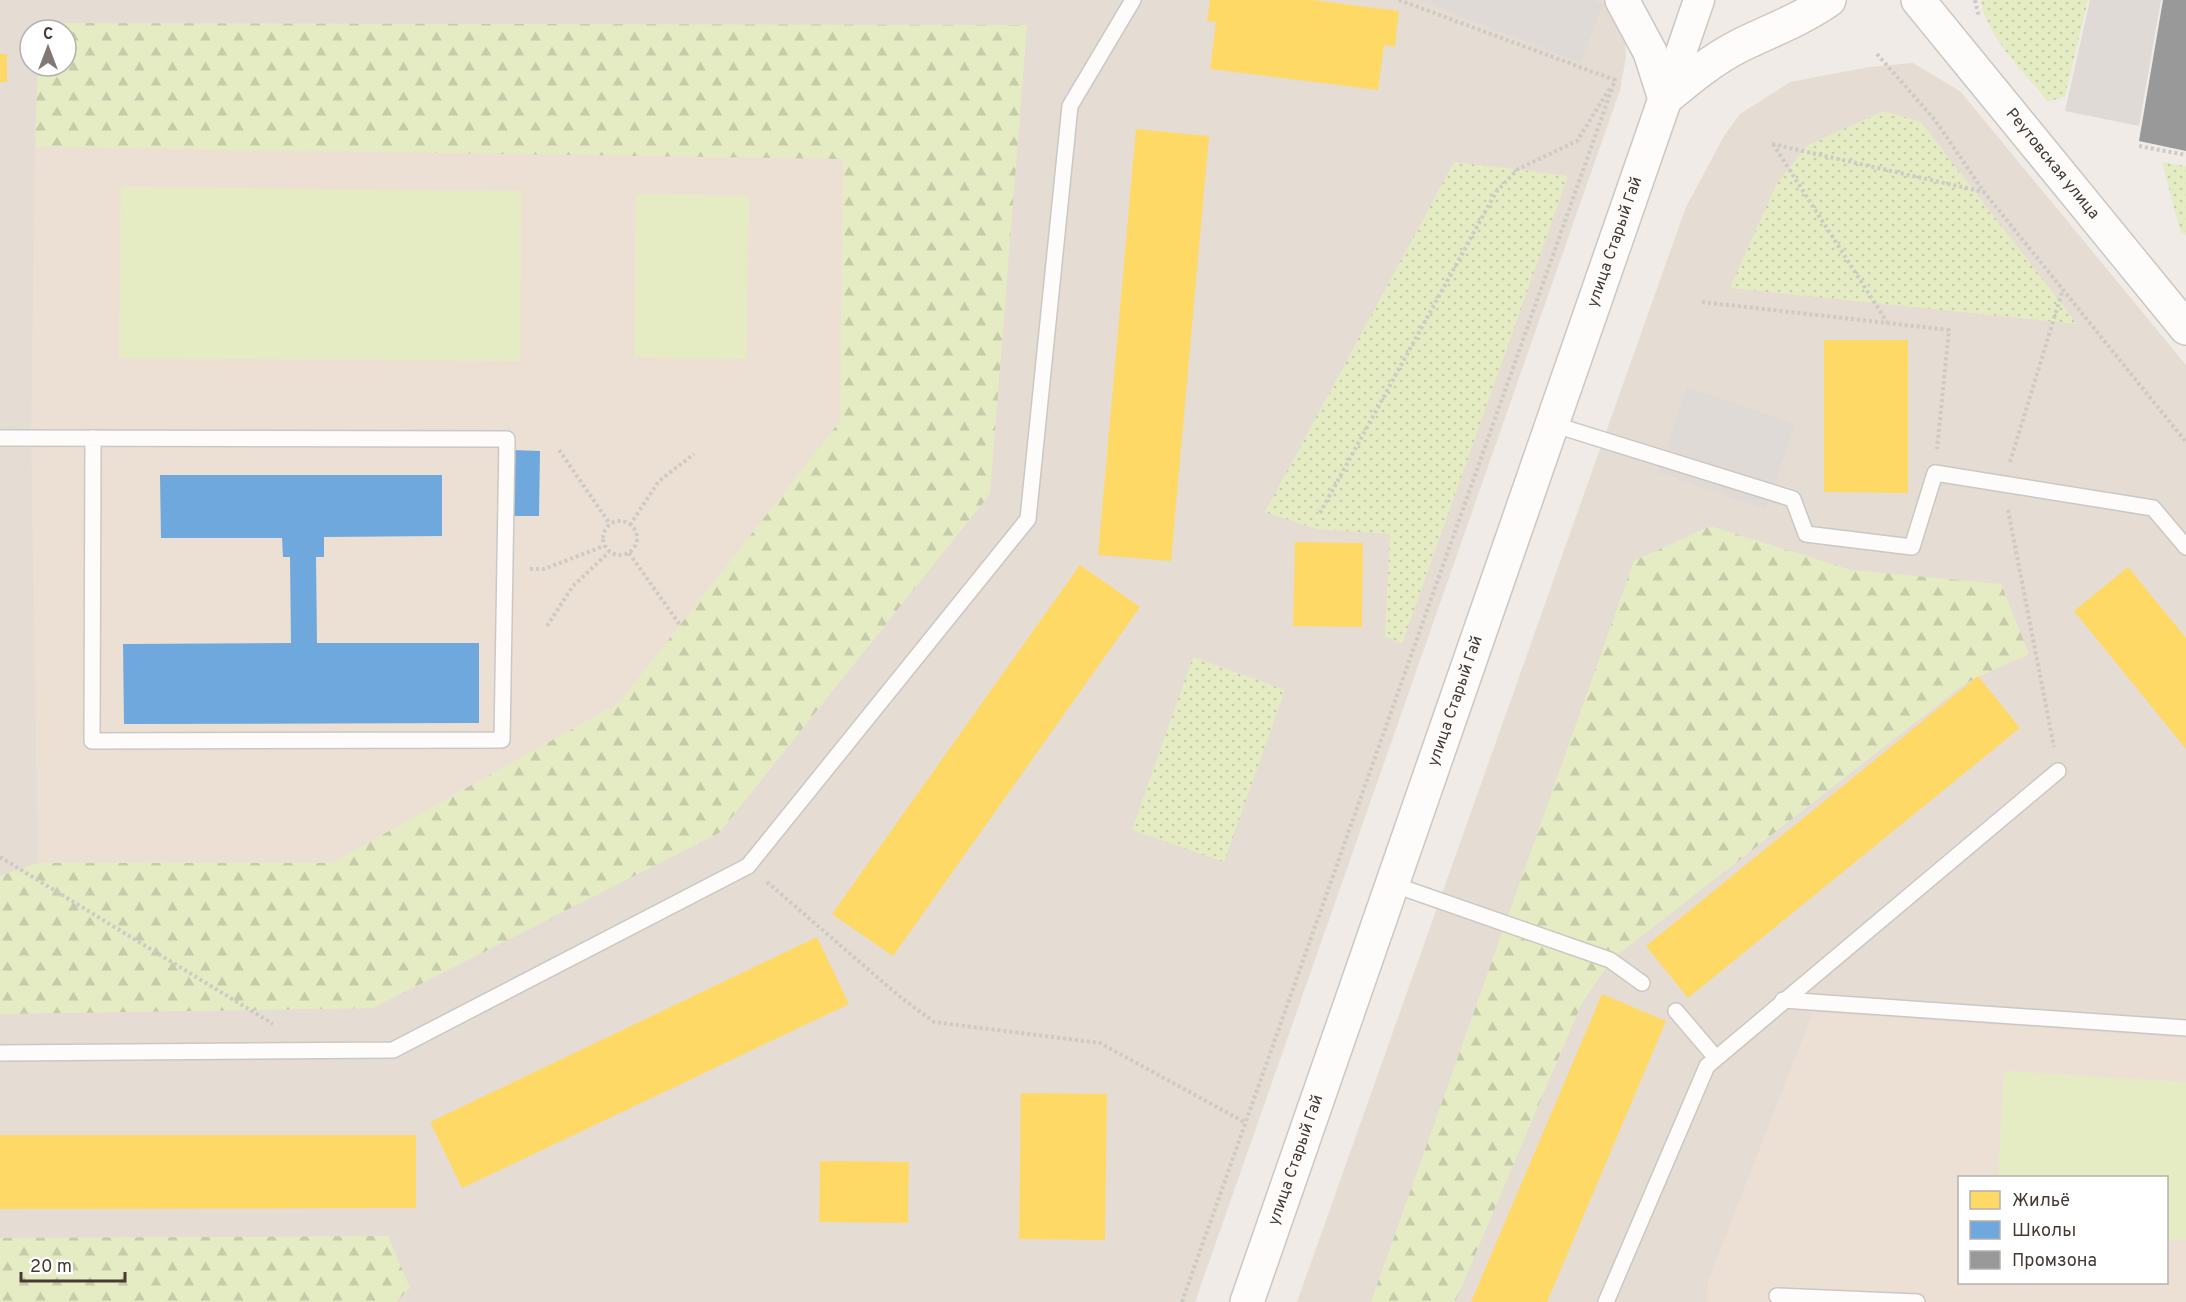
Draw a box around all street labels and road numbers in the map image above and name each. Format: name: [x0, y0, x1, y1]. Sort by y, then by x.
street label: Реутовская улица: [2001, 105, 2103, 224]
street label: улица Старый Гай: [1583, 174, 1647, 310]
street label: улица Старый Гай: [1424, 633, 1488, 769]
street label: улица Старый Гай: [1264, 1092, 1328, 1228]

